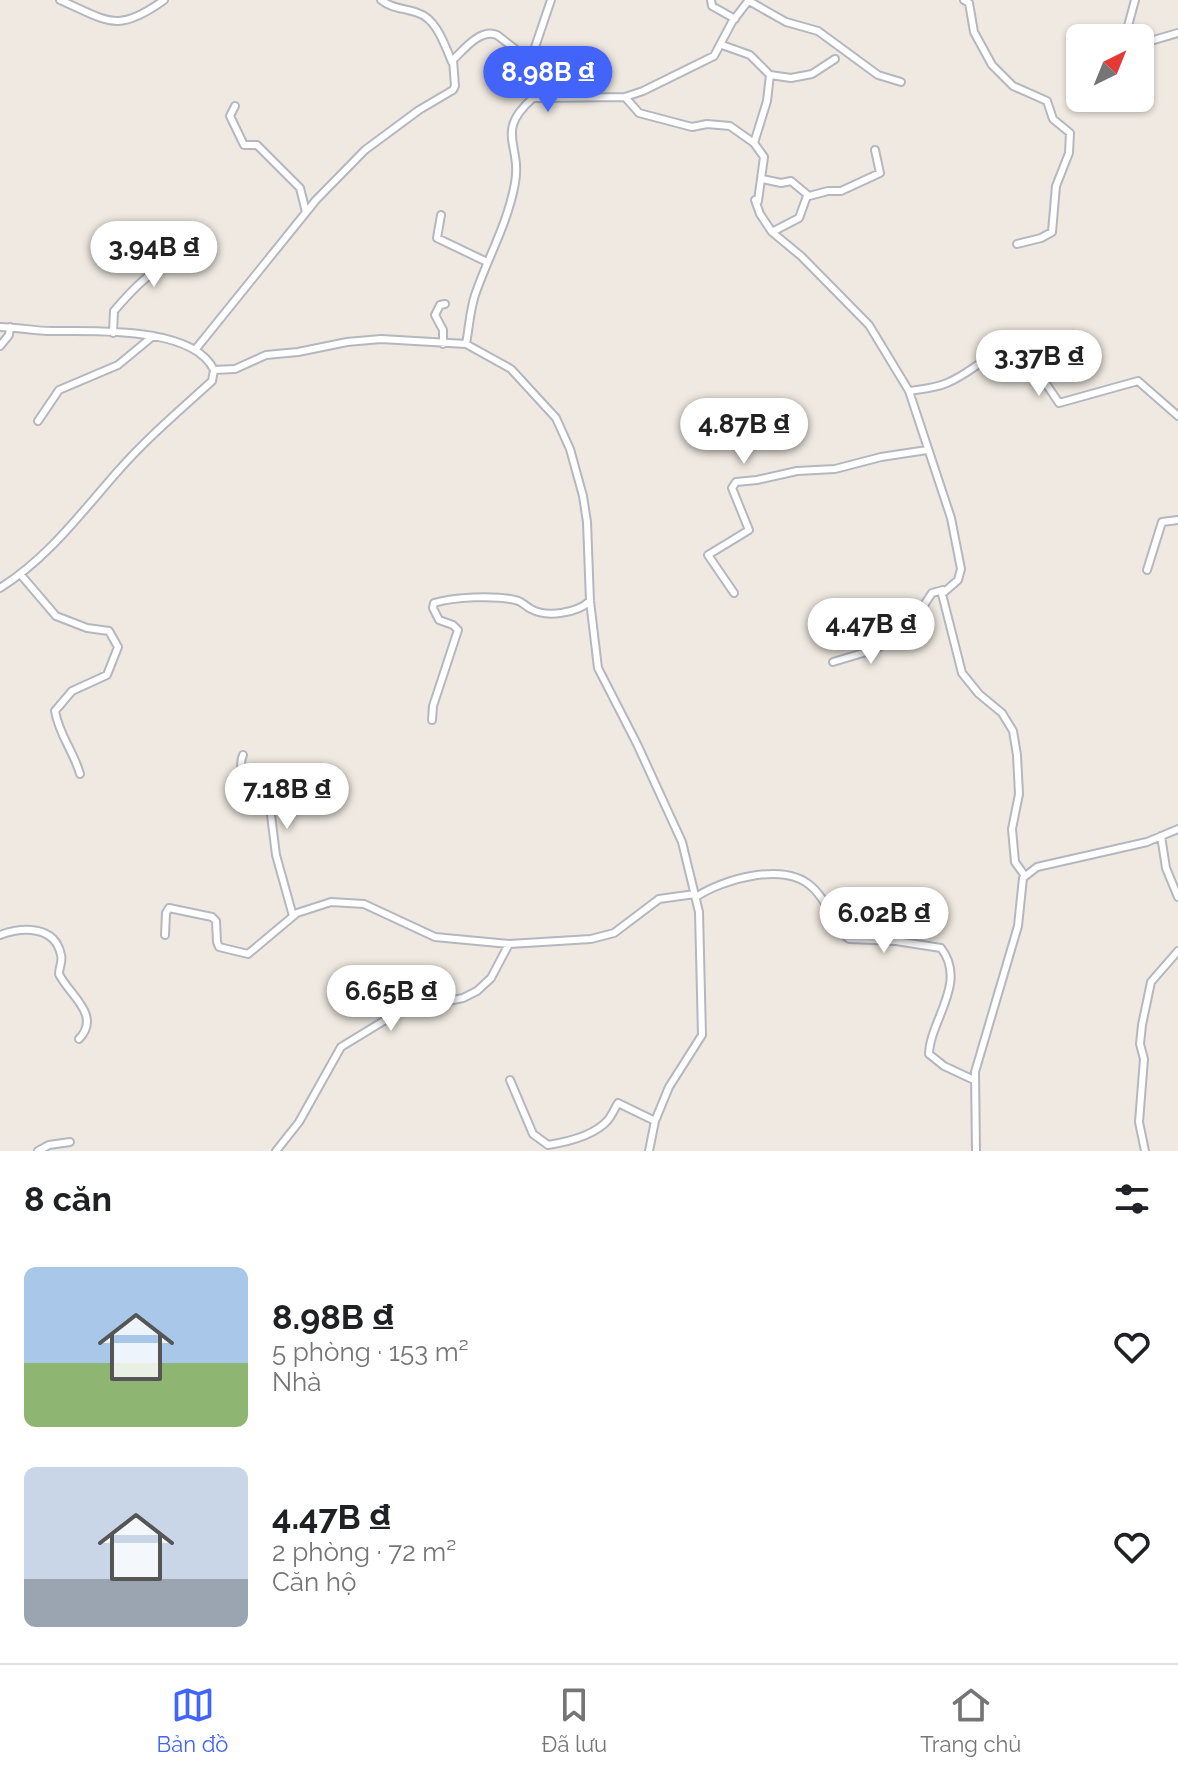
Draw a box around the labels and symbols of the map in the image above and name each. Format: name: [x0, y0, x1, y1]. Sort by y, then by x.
north arrow: [1066, 24, 1154, 112]
pin: 8.98B ₫: [474, 46, 622, 114]
pin: 3.94B ₫: [80, 221, 228, 289]
pin: 3.37B ₫: [965, 330, 1113, 398]
pin: 4.87B ₫: [670, 398, 818, 466]
pin: 4.47B ₫: [797, 598, 945, 666]
pin: 7.18B ₫: [213, 763, 361, 831]
pin: 6.02B ₫: [810, 887, 958, 955]
pin: 6.65B ₫: [317, 965, 465, 1033]

